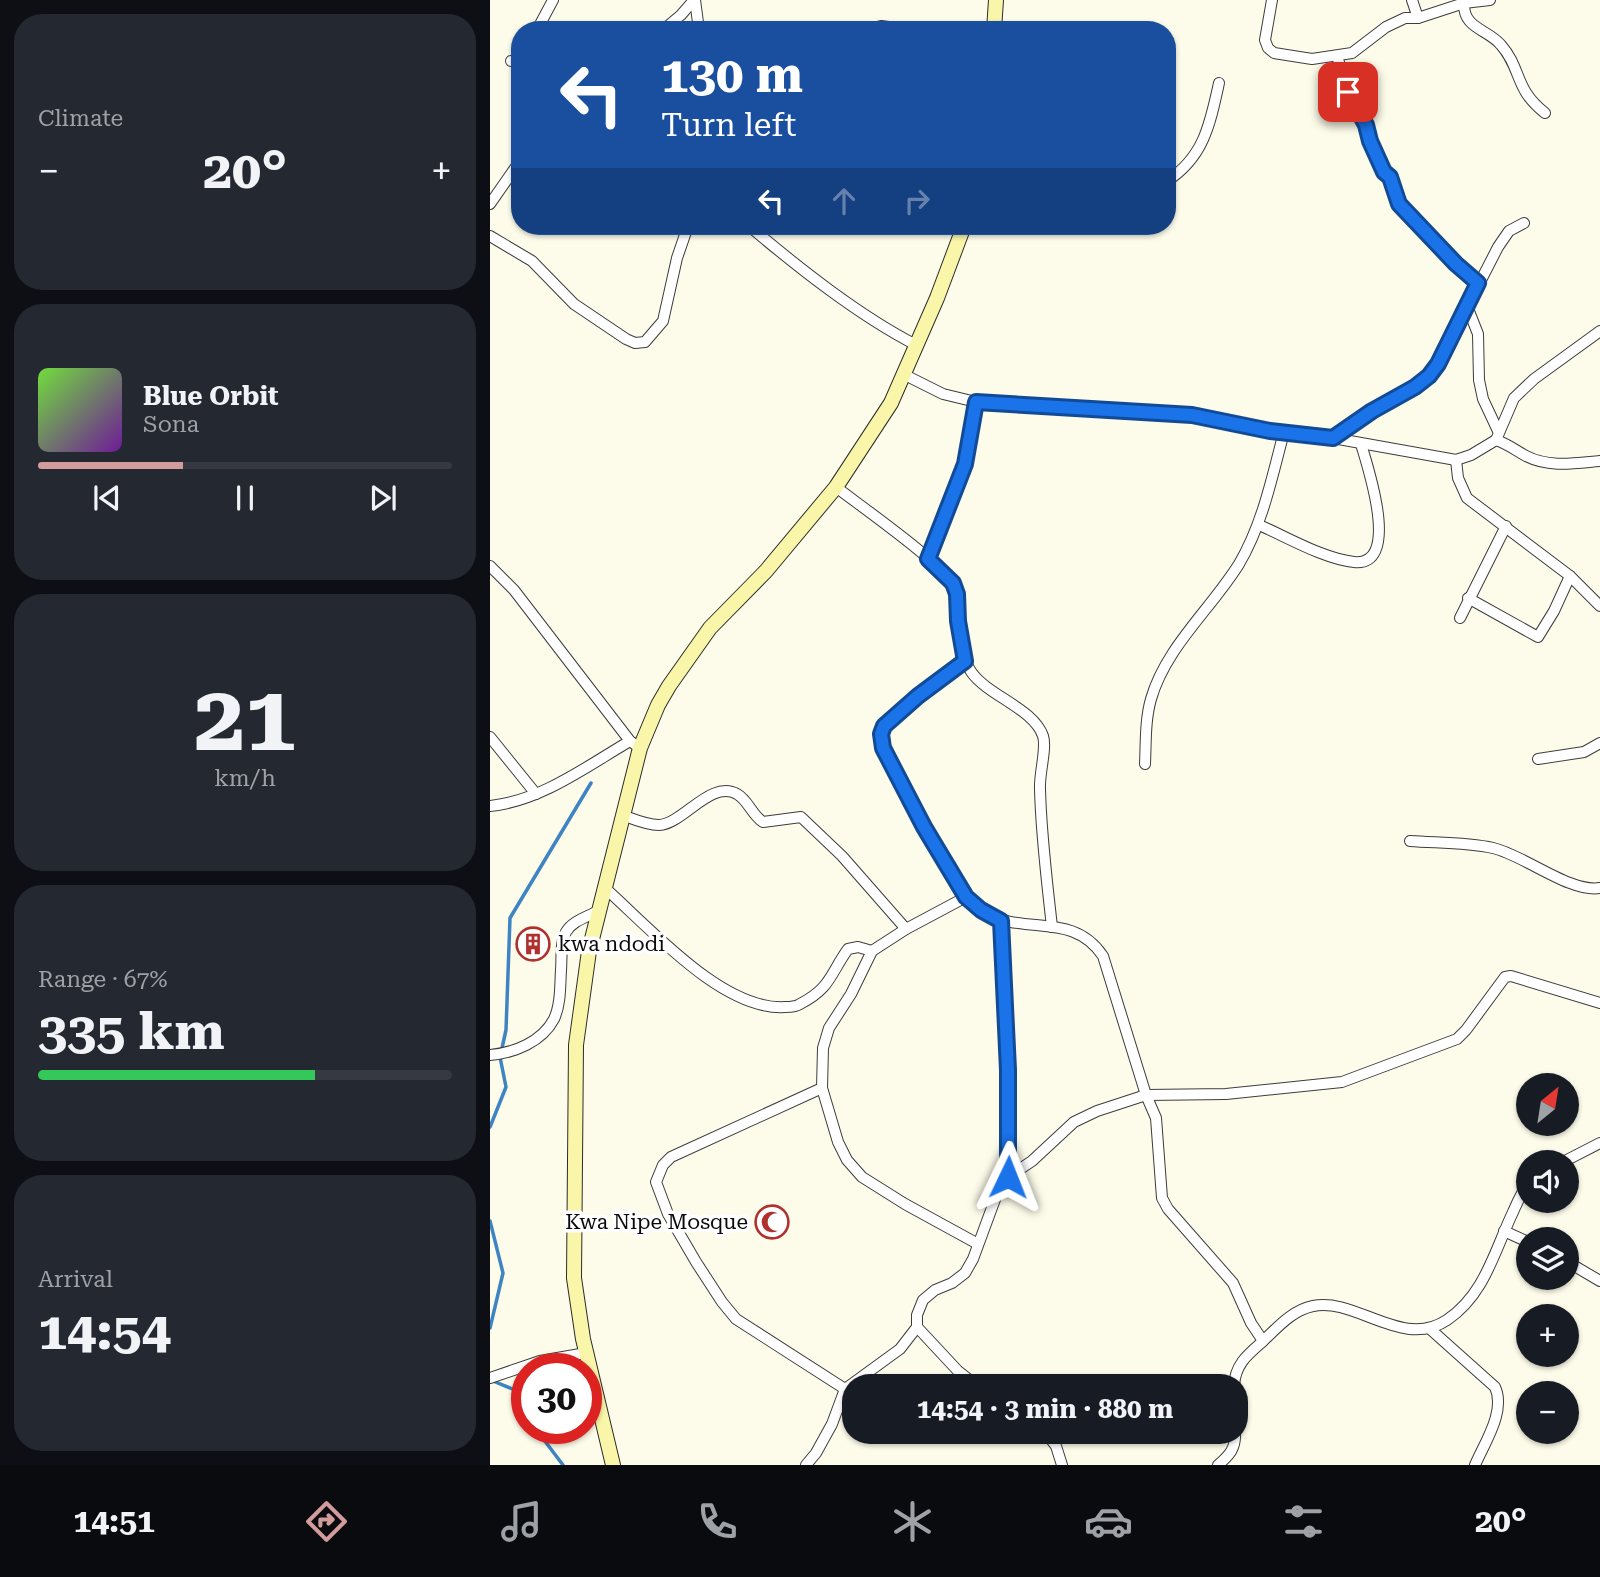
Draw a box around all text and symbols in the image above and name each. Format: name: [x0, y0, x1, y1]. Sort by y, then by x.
text: 130 m: [661, 47, 803, 104]
icon: left: [546, 49, 637, 140]
pin: [1318, 62, 1378, 122]
icon: arrive: [1329, 73, 1367, 111]
text: Climate: [38, 105, 123, 132]
text: Turn left: [661, 106, 796, 144]
text: 20°: [203, 140, 287, 201]
text: −: [38, 149, 59, 193]
text: +: [431, 149, 452, 193]
icon: left: [752, 182, 790, 220]
icon: ahead: [825, 182, 863, 220]
icon: right: [898, 182, 936, 220]
text: Blue Orbit: [143, 381, 279, 411]
text: Sona: [143, 411, 199, 438]
icon: previous: [88, 479, 126, 517]
icon: pause: [226, 479, 264, 517]
icon: next: [364, 479, 402, 517]
text: 21: [194, 666, 296, 772]
text: km/h: [214, 765, 276, 792]
building icon: kwa ndodi: [514, 925, 552, 963]
place label: kwa ndodi: [558, 932, 665, 956]
text: Range · 67%: [38, 966, 167, 993]
text: 335 km: [38, 1001, 225, 1062]
north arrow: [1516, 1073, 1578, 1136]
map controls: [1516, 1073, 1579, 1444]
position arrow: [971, 1140, 1045, 1214]
button: sound: [1516, 1150, 1579, 1213]
mosque icon: Kwa Nipe Mosque: [753, 1203, 791, 1241]
place label: Kwa Nipe Mosque: [565, 1210, 748, 1234]
button: layers: [1516, 1227, 1579, 1290]
text: Arrival: [38, 1266, 113, 1293]
text: 14:54: [38, 1301, 171, 1362]
button: +: [1516, 1304, 1579, 1367]
speed limit sign: 30: [511, 1353, 602, 1444]
button: −: [1516, 1381, 1579, 1444]
text: 14:54 · 3 min · 880 m: [917, 1394, 1173, 1424]
icon: directions: [302, 1497, 351, 1546]
icon: music: [497, 1497, 546, 1546]
icon: phone: [693, 1497, 742, 1546]
icon: climate: [888, 1497, 937, 1546]
icon: car: [1084, 1497, 1133, 1546]
icon: filters: [1279, 1497, 1328, 1546]
text: 14:51: [73, 1502, 155, 1540]
text: 20°: [1475, 1502, 1527, 1540]

